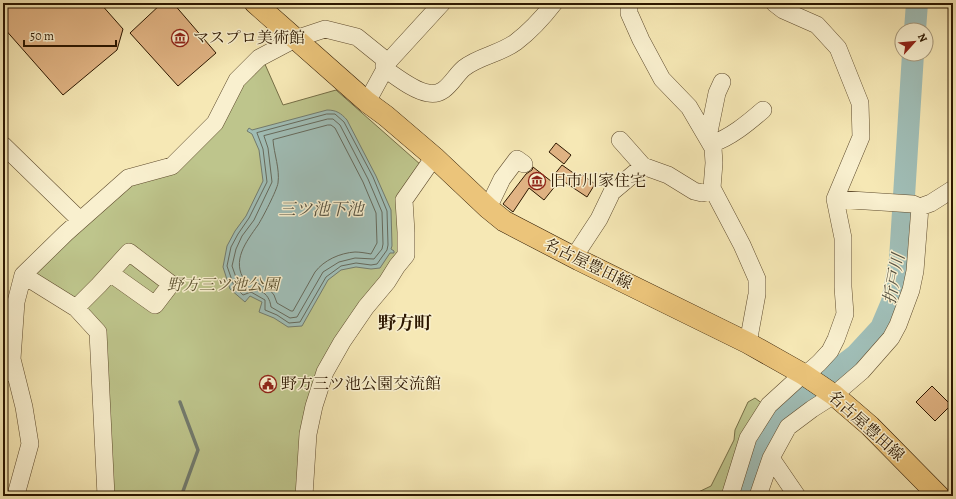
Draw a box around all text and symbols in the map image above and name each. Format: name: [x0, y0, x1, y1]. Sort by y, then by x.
scale bar: [24, 22, 116, 48]
north arrow: [894, 22, 934, 62]
place label: マスプロ美術館: [193, 27, 305, 49]
text: 50 m: [30, 28, 54, 44]
museum icon: マスプロ美術館: [170, 28, 190, 48]
text: N: [914, 31, 931, 45]
place label: 旧市川家住宅: [550, 170, 646, 192]
museum icon: 旧市川家住宅: [527, 171, 547, 191]
water label: 三ツ池下池: [279, 198, 365, 221]
street label: 名古屋豊田線: [540, 233, 636, 295]
water label: 折戸川: [878, 250, 911, 306]
park label: 野方三ツ池公園: [167, 274, 282, 296]
district label: 野方町: [378, 311, 432, 335]
place label: 野方三ツ池公園交流館: [281, 373, 441, 395]
public building icon: 野方三ツ池公園交流館: [258, 374, 278, 394]
street label: 名古屋豊田線: [823, 386, 909, 466]

